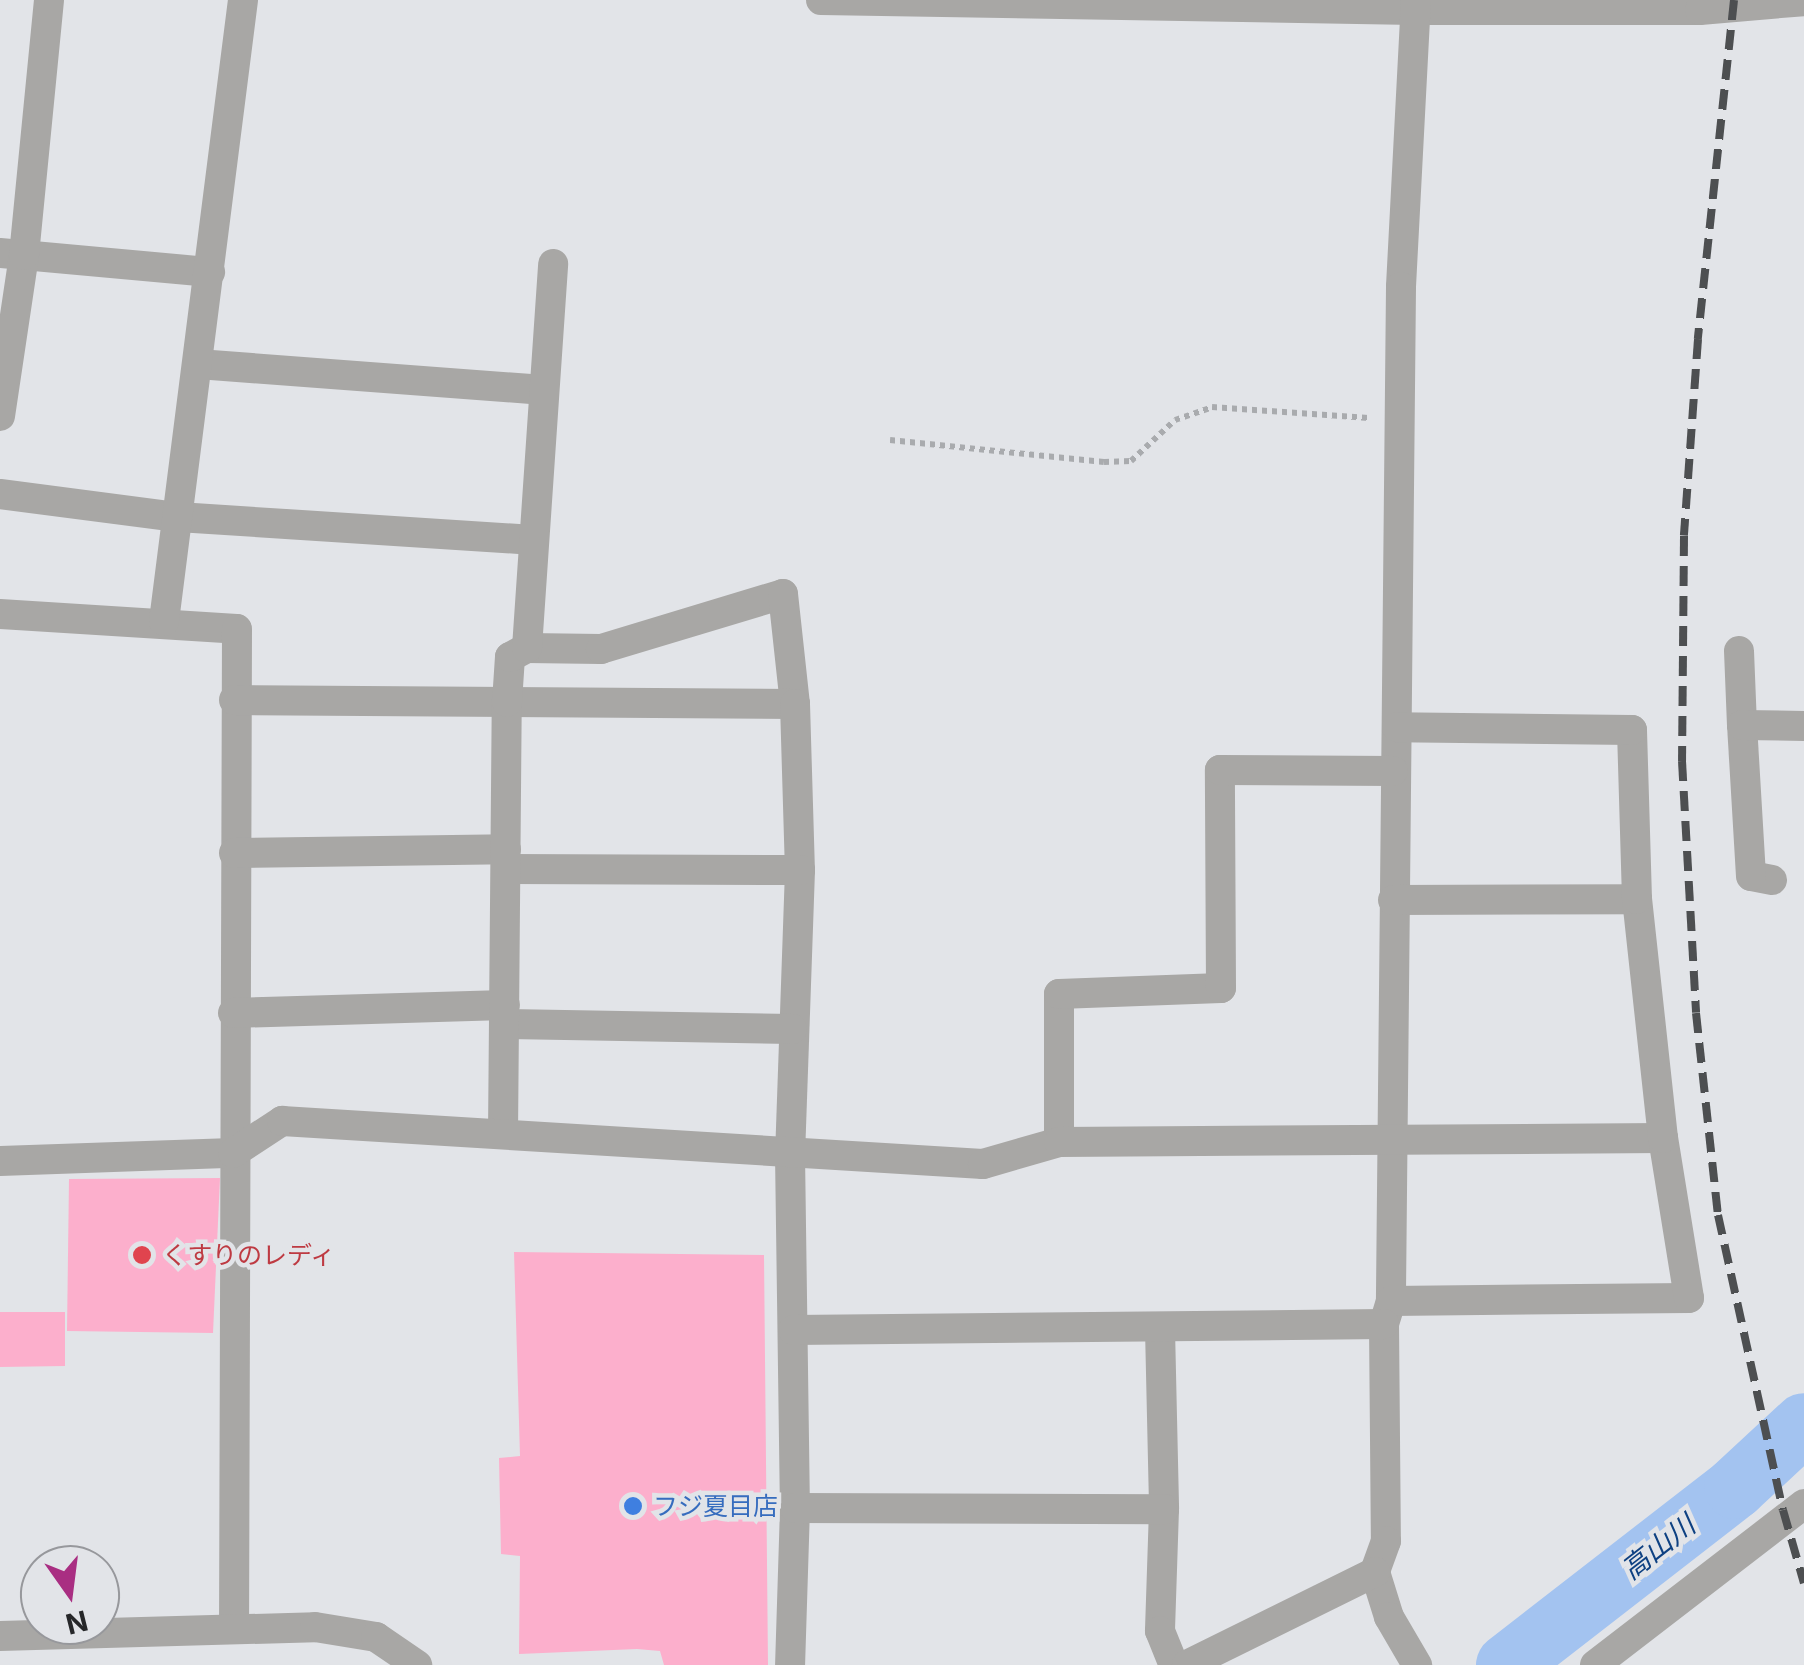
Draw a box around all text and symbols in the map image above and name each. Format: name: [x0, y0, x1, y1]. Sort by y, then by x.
place label: くすりのレディ: [162, 1240, 337, 1270]
marker: くすりのレディ: [131, 1244, 153, 1266]
place label: フジ夏目店: [653, 1491, 778, 1521]
marker: フジ夏目店: [622, 1495, 644, 1517]
water label: 高山川: [1615, 1508, 1701, 1586]
north arrow: [20, 1545, 120, 1645]
text: N: [62, 1603, 91, 1641]

